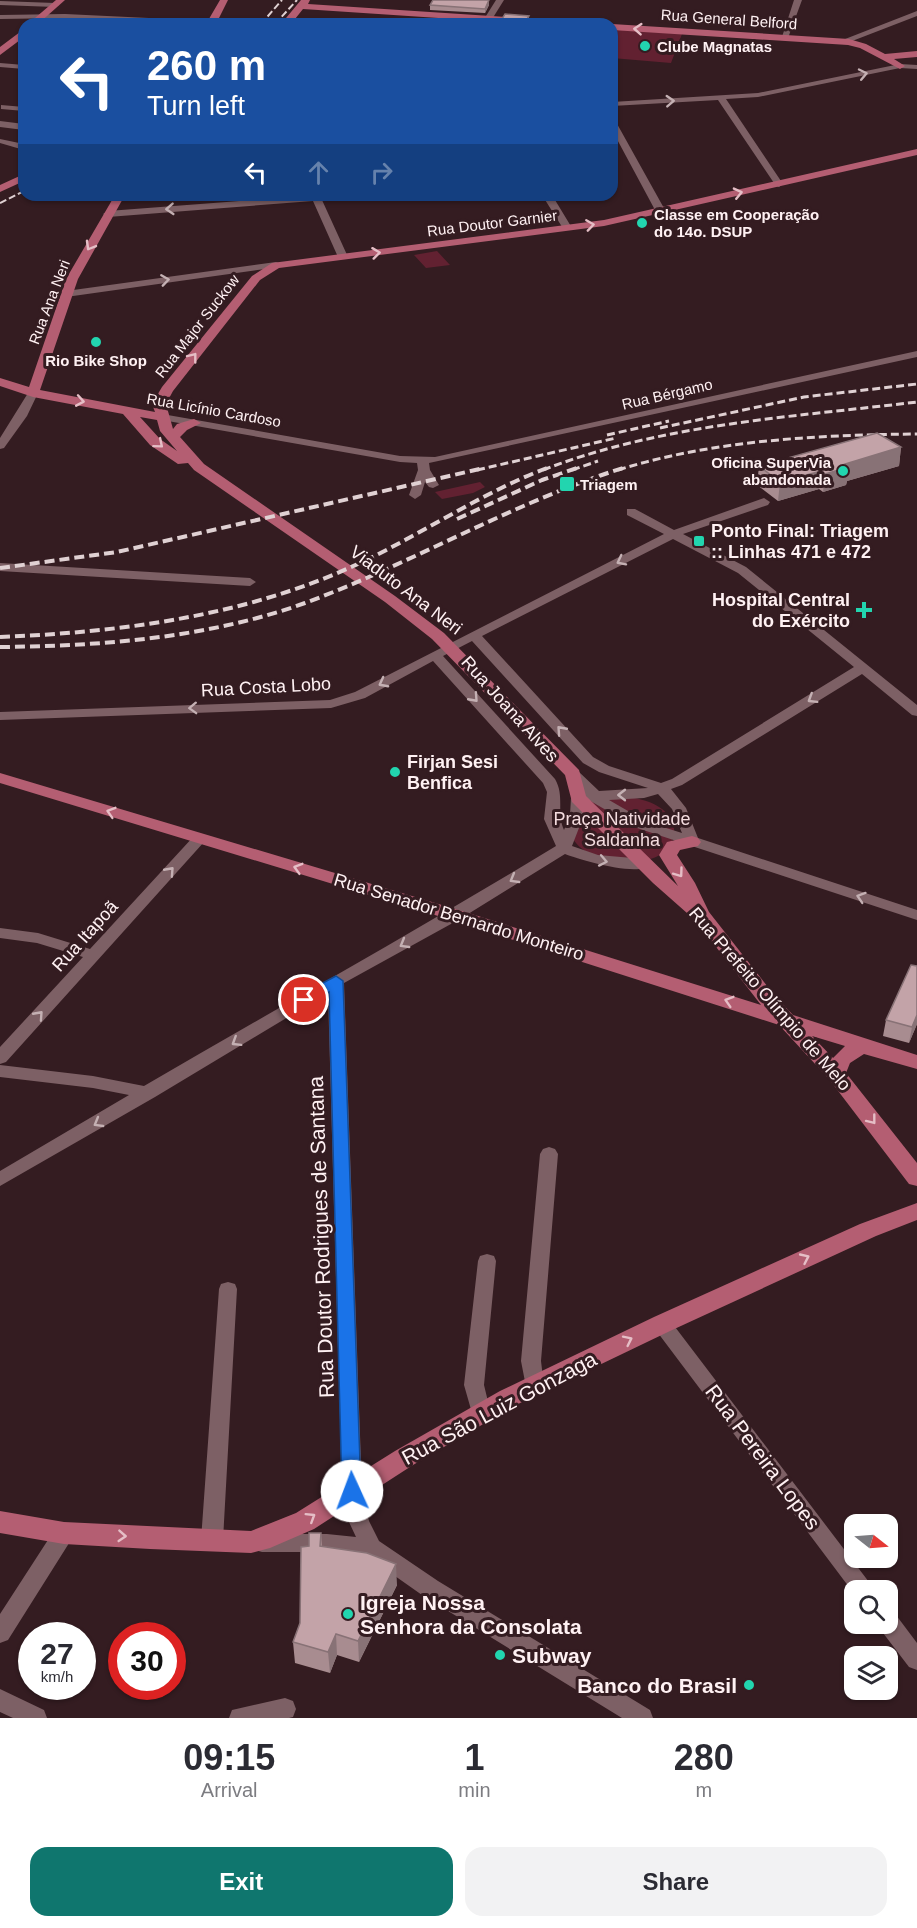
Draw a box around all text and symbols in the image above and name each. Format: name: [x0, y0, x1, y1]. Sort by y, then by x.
street label: Rua General Belford: [660, 6, 798, 32]
one-way arrow: [634, 22, 643, 35]
place label: Clube Magnatas: [657, 38, 772, 55]
marker: Clube Magnatas: [638, 39, 652, 53]
icon: left: [48, 42, 126, 120]
text: 260 m: [147, 42, 266, 89]
one-way arrow: [858, 68, 868, 81]
text: Turn left: [147, 91, 245, 121]
one-way arrow: [666, 94, 675, 107]
icon: left: [239, 156, 272, 189]
icon: ahead: [302, 156, 335, 189]
icon: right: [365, 156, 398, 189]
one-way arrow: [733, 187, 743, 200]
one-way arrow: [165, 202, 174, 215]
place label: Classe em Cooperação do 14o. DSUP: [654, 206, 819, 240]
street label: Rua Doutor Garnier: [426, 207, 558, 239]
marker: Classe em Cooperação do 14o. DSUP: [635, 216, 649, 230]
one-way arrow: [585, 219, 594, 231]
one-way arrow: [86, 239, 97, 250]
one-way arrow: [371, 247, 380, 259]
street label: Rua Ana Neri: [25, 257, 73, 347]
street label: Rua Major Suckow: [152, 271, 243, 381]
one-way arrow: [161, 275, 170, 287]
marker: Rio Bike Shop: [89, 335, 103, 349]
place label: Rio Bike Shop: [45, 352, 147, 369]
one-way arrow: [186, 353, 197, 364]
street label: Rua Bérgamo: [620, 375, 714, 413]
street label: Rua Licínio Cardoso: [146, 390, 282, 430]
one-way arrow: [75, 395, 85, 407]
one-way arrow: [152, 437, 163, 448]
place label: Oficina SuperVia abandonada: [711, 454, 832, 488]
marker: Oficina SuperVia abandonada: [836, 464, 850, 478]
marker: Triagem: [558, 475, 576, 493]
place label: Triagem: [580, 476, 638, 493]
place label: Ponto Final: Triagem :: Linhas 471 e 472: [711, 521, 889, 562]
marker: Ponto Final: Triagem :: Linhas 471 e 472: [692, 534, 706, 548]
street label: Viaduto Ana Neri: [346, 541, 466, 639]
one-way arrow: [616, 553, 627, 565]
place label: Hospital Central do Exército: [712, 590, 850, 631]
marker: Hospital Central do Exército: [855, 601, 873, 619]
street label: Rua Joana Alves: [457, 652, 563, 766]
street label: Rua Costa Lobo: [201, 674, 331, 700]
one-way arrow: [379, 676, 390, 687]
one-way arrow: [467, 691, 478, 702]
one-way arrow: [808, 691, 818, 703]
one-way arrow: [188, 702, 197, 715]
one-way arrow: [557, 726, 568, 737]
place label: Firjan Sesi Benfica: [407, 752, 498, 793]
marker: Firjan Sesi Benfica: [388, 765, 402, 779]
one-way arrow: [618, 789, 627, 801]
one-way arrow: [106, 807, 117, 819]
park label: Praça Natividade Saldanha: [553, 809, 691, 850]
one-way arrow: [598, 854, 608, 867]
one-way arrow: [293, 863, 303, 876]
one-way arrow: [672, 866, 683, 877]
one-way arrow: [163, 867, 174, 878]
street label: Rua Senador Bernardo Monteiro: [332, 869, 586, 965]
one-way arrow: [510, 872, 521, 884]
one-way arrow: [856, 892, 867, 904]
street label: Rua Itapoã: [48, 896, 123, 975]
street label: Rua Prefeito Olímpio de Melo: [685, 903, 855, 1095]
one-way arrow: [400, 937, 410, 948]
pin: [278, 974, 329, 1025]
icon: arrive: [287, 983, 320, 1016]
one-way arrow: [724, 995, 735, 1008]
one-way arrow: [32, 1011, 43, 1022]
one-way arrow: [231, 1034, 242, 1045]
street label: Rua Doutor Rodrigues de Santana: [304, 1075, 338, 1398]
one-way arrow: [865, 1113, 876, 1124]
one-way arrow: [94, 1115, 104, 1127]
one-way arrow: [798, 1254, 809, 1266]
one-way arrow: [621, 1336, 632, 1347]
street label: Rua São Luiz Gonzaga: [398, 1347, 601, 1469]
street label: Rua Pereira Lopes: [701, 1380, 825, 1534]
position arrow: [320, 1459, 384, 1523]
one-way arrow: [305, 1512, 315, 1524]
north arrow: [844, 1514, 898, 1568]
map controls: [844, 1514, 898, 1700]
one-way arrow: [117, 1530, 126, 1543]
button: search: [844, 1580, 898, 1634]
place label: Igreja Nossa Senhora da Consolata: [360, 1591, 582, 1638]
marker: Igreja Nossa Senhora da Consolata: [341, 1607, 355, 1621]
speed limit sign: 30: [108, 1622, 186, 1700]
text: 27: [40, 1637, 74, 1670]
place label: Subway: [512, 1644, 592, 1667]
button: layers: [844, 1646, 898, 1700]
marker: Subway: [493, 1648, 507, 1662]
text: km/h: [41, 1668, 73, 1685]
place label: Banco do Brasil: [577, 1674, 737, 1697]
marker: Banco do Brasil: [742, 1678, 756, 1692]
text: 09:15: [183, 1737, 275, 1778]
text: 1: [464, 1737, 484, 1778]
text: 280: [674, 1737, 734, 1778]
text: Arrival: [201, 1779, 258, 1801]
text: min: [458, 1779, 491, 1801]
text: m: [695, 1779, 712, 1801]
button: Exit: [30, 1847, 453, 1916]
button: Share: [465, 1847, 887, 1916]

